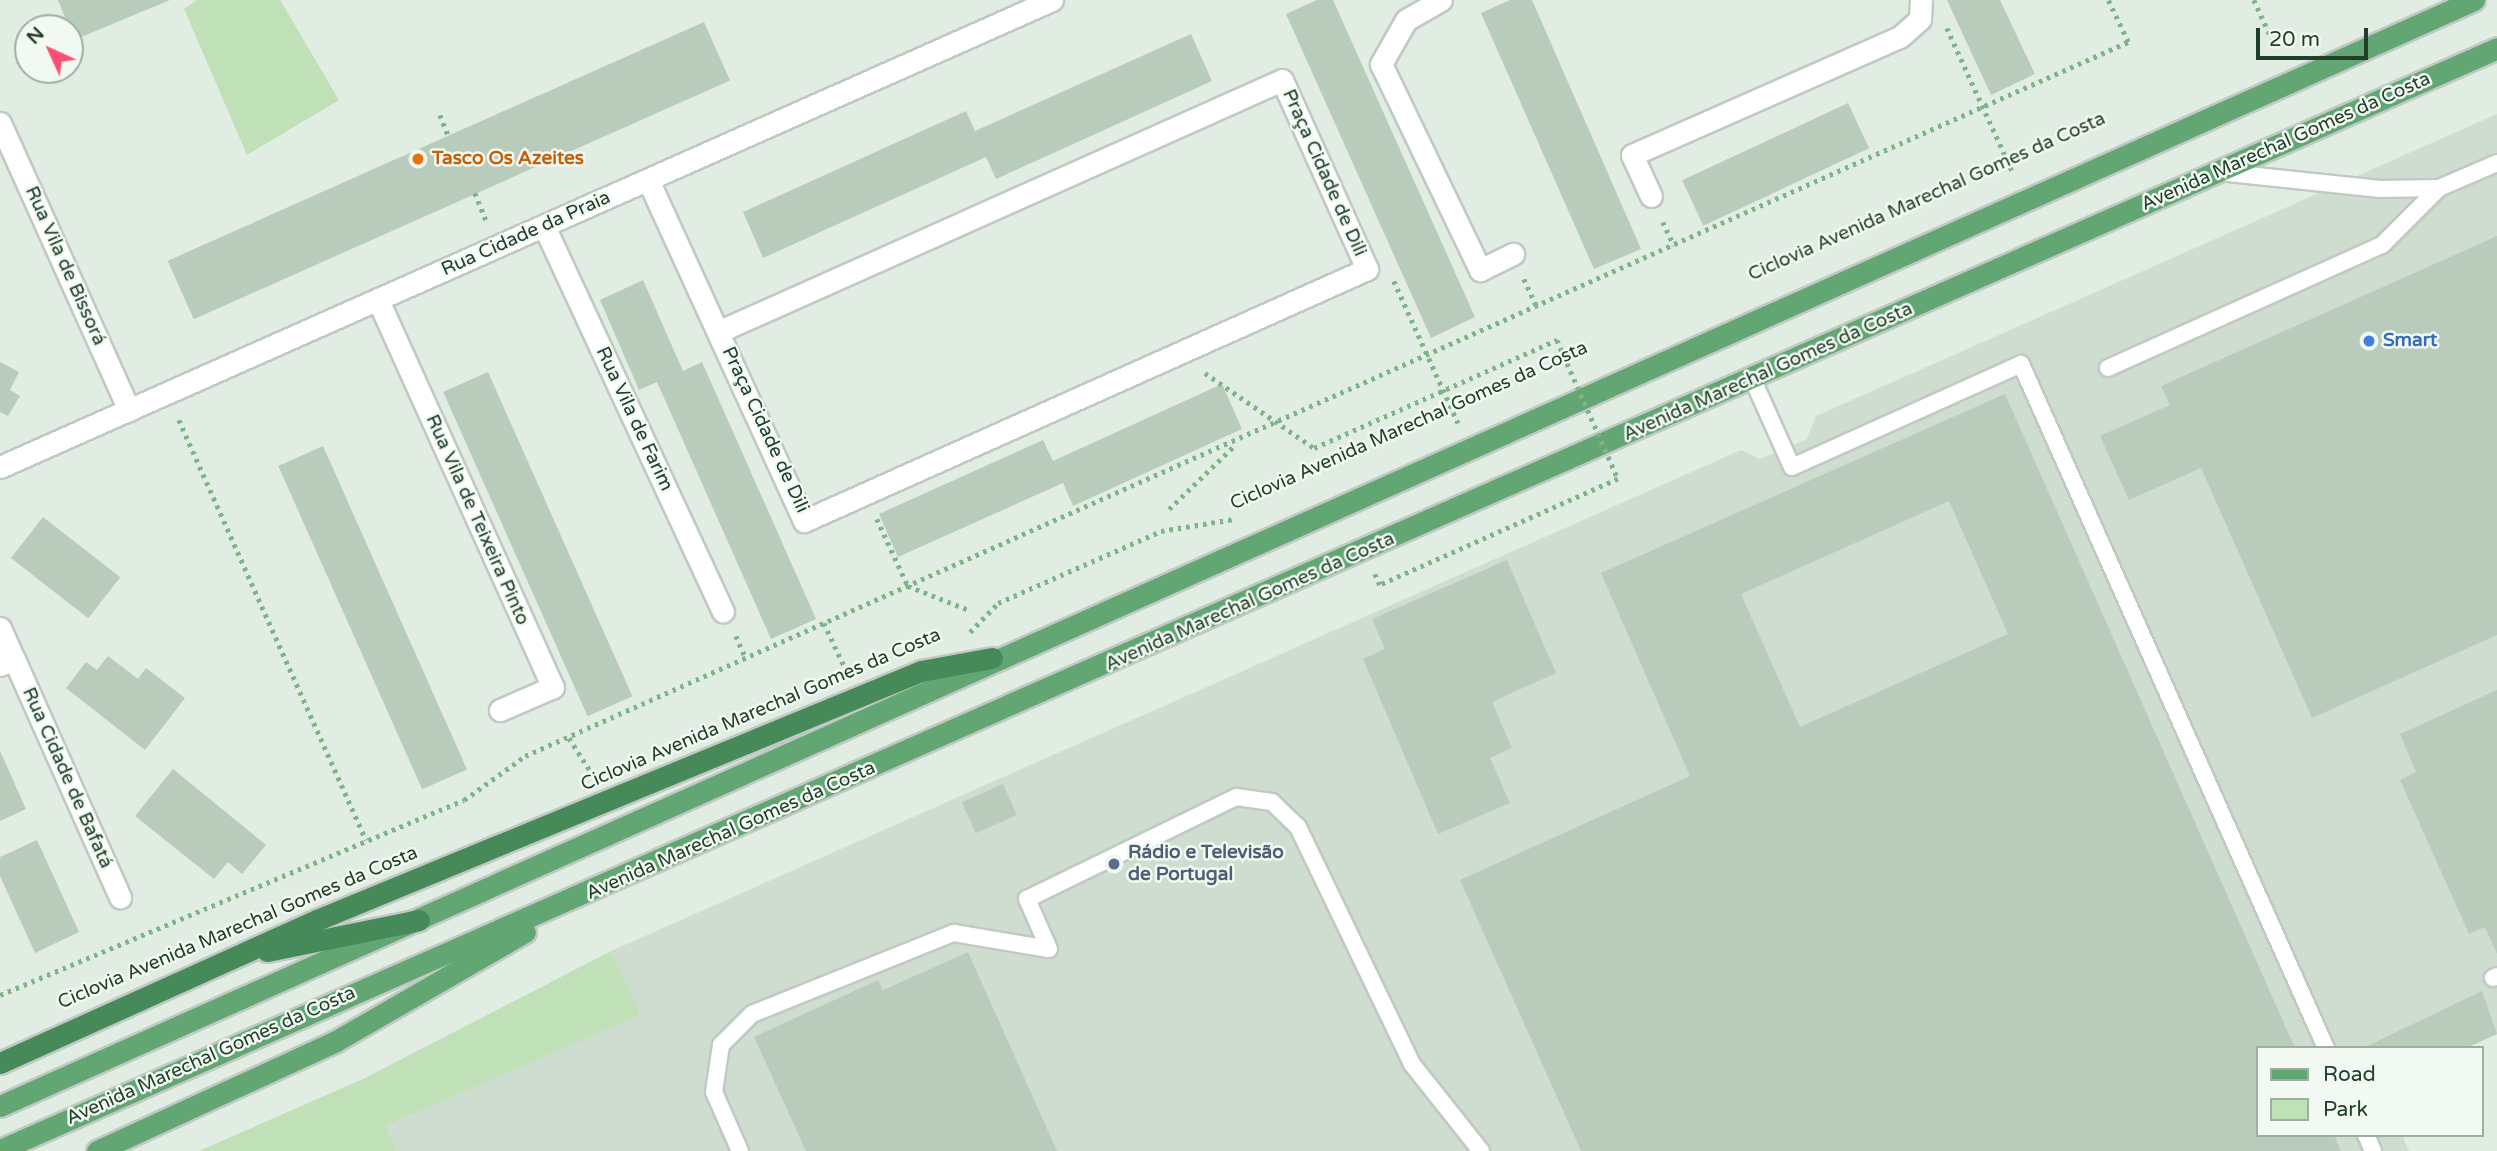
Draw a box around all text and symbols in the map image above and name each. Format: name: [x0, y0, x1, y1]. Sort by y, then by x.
north arrow: [14, 14, 84, 84]
scale bar: [2259, 14, 2371, 58]
text: N: [22, 22, 49, 49]
text: 20 m: [2269, 27, 2320, 52]
street label: Avenida Marechal Gomes da Costa: [2138, 68, 2434, 216]
street label: Praça Cidade de Dili: [1277, 86, 1371, 260]
street label: Ciclovia Avenida Marechal Gomes da Costa: [1745, 108, 2109, 286]
place label: Tasco Os Azeites: [432, 148, 584, 170]
marker: Tasco Os Azeites: [410, 151, 426, 167]
street label: Rua Vila de Bissorá: [20, 183, 110, 349]
street label: Rua Cidade da Praia: [438, 186, 614, 282]
street label: Avenida Marechal Gomes da Costa: [1620, 298, 1916, 446]
place label: Smart: [2383, 330, 2437, 352]
marker: Smart: [2361, 333, 2377, 349]
street label: Ciclovia Avenida Marechal Gomes da Costa: [1227, 337, 1591, 515]
street label: Rua Vila de Farim: [591, 343, 677, 495]
street label: Praça Cidade de Dili: [717, 343, 813, 517]
street label: Rua Vila de Teixeira Pinto: [420, 411, 534, 629]
street label: Avenida Marechal Gomes da Costa: [1102, 528, 1398, 676]
street label: Ciclovia Avenida Marechal Gomes da Costa: [578, 624, 944, 796]
street label: Rua Cidade de Bafatá: [17, 684, 117, 872]
street label: Avenida Marechal Gomes da Costa: [583, 757, 879, 905]
street label: Ciclovia Avenida Marechal Gomes da Costa: [55, 842, 421, 1014]
place label: Rádio e Televisão de Portugal: [1128, 842, 1284, 886]
marker: Rádio e Televisão de Portugal: [1106, 856, 1122, 872]
street label: Avenida Marechal Gomes da Costa: [63, 982, 359, 1130]
legend: [2256, 1046, 2483, 1137]
text: Road: [2323, 1062, 2376, 1087]
text: Park: [2323, 1097, 2368, 1122]

